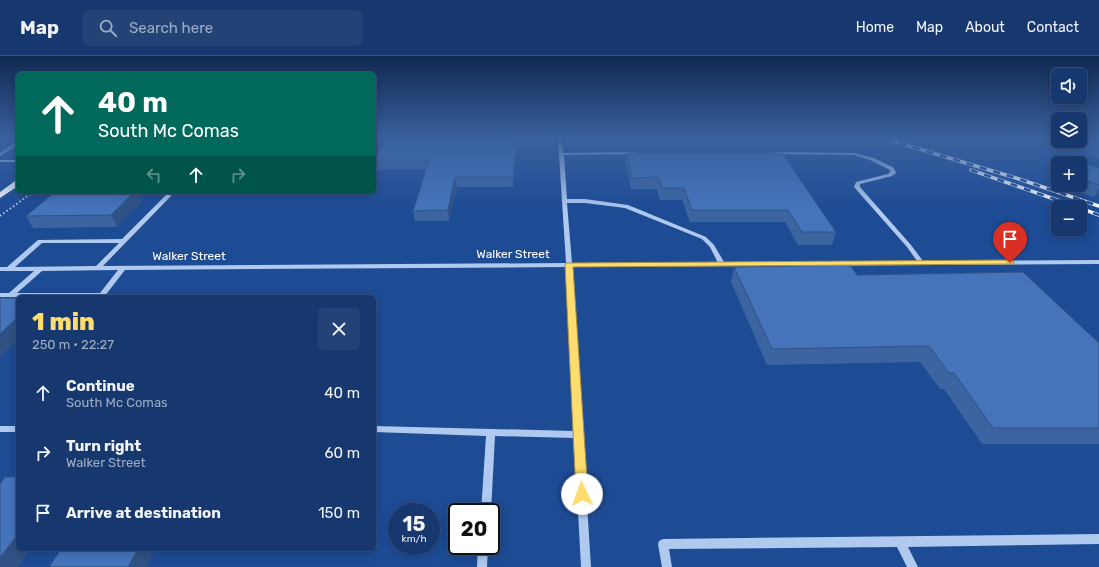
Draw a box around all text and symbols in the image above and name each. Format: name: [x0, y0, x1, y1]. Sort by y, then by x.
search box: [83, 10, 363, 46]
text: Map: [20, 16, 59, 39]
icon: search: [97, 17, 119, 39]
text: Search here: [129, 19, 213, 37]
text: Home: [856, 19, 894, 36]
text: Map: [916, 19, 943, 36]
text: About: [965, 19, 1005, 36]
text: Contact: [1027, 19, 1079, 36]
map controls: [1051, 68, 1087, 236]
button: sound: [1051, 68, 1087, 104]
text: 40 m: [98, 86, 168, 119]
icon: ahead: [32, 88, 84, 140]
button: layers: [1051, 112, 1087, 148]
text: South Mc Comas: [98, 120, 239, 142]
button: +: [1051, 156, 1087, 192]
icon: left: [143, 164, 165, 186]
icon: ahead: [185, 164, 207, 186]
icon: right: [227, 164, 249, 186]
button: −: [1051, 200, 1087, 236]
pin: [993, 222, 1027, 263]
icon: arrive: [999, 228, 1021, 250]
street label: Walker Street: [476, 247, 550, 261]
street label: Walker Street: [152, 249, 226, 263]
text: 1 min: [32, 308, 95, 336]
button: close: [318, 308, 360, 350]
text: 250 m · 22:27: [32, 337, 114, 352]
text: Continue: [66, 377, 135, 395]
icon: ahead: [32, 382, 54, 404]
text: 40 m: [324, 384, 360, 402]
text: South Mc Comas: [66, 395, 168, 410]
text: Turn right: [66, 437, 141, 455]
icon: right: [32, 442, 54, 464]
text: 60 m: [324, 444, 360, 462]
text: Walker Street: [66, 455, 146, 470]
position arrow: [561, 473, 603, 515]
icon: arrive: [32, 502, 54, 524]
speed limit sign: 20: [448, 503, 500, 555]
text: Arrive at destination: [66, 504, 221, 522]
text: 150 m: [318, 504, 360, 522]
text: 15: [403, 512, 425, 536]
text: km/h: [402, 533, 426, 545]

